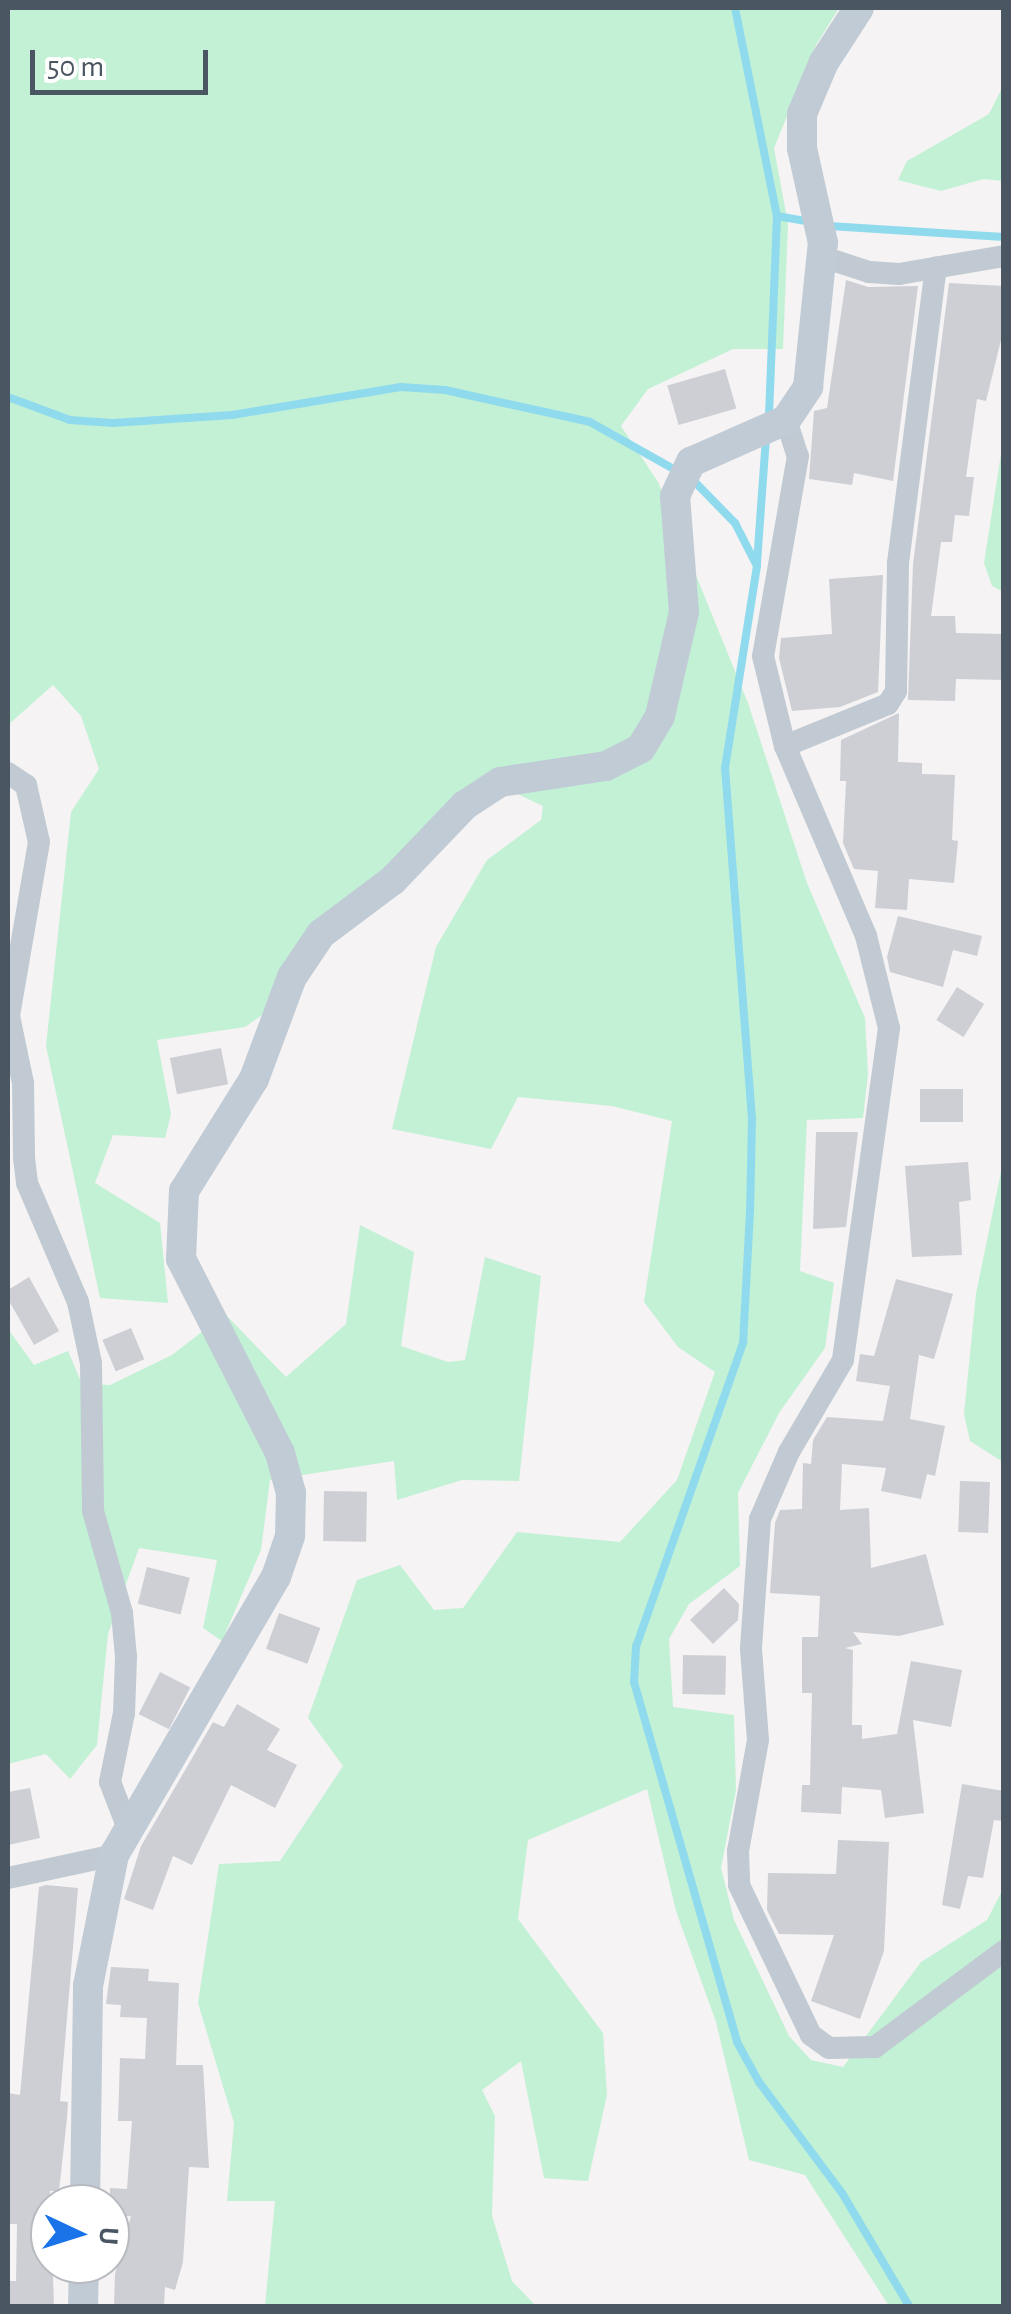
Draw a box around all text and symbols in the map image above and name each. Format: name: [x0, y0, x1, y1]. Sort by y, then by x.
scale bar: [35, 30, 212, 92]
text: 50 m: [47, 52, 104, 82]
north arrow: [30, 2184, 130, 2284]
text: U: [93, 2226, 123, 2246]

